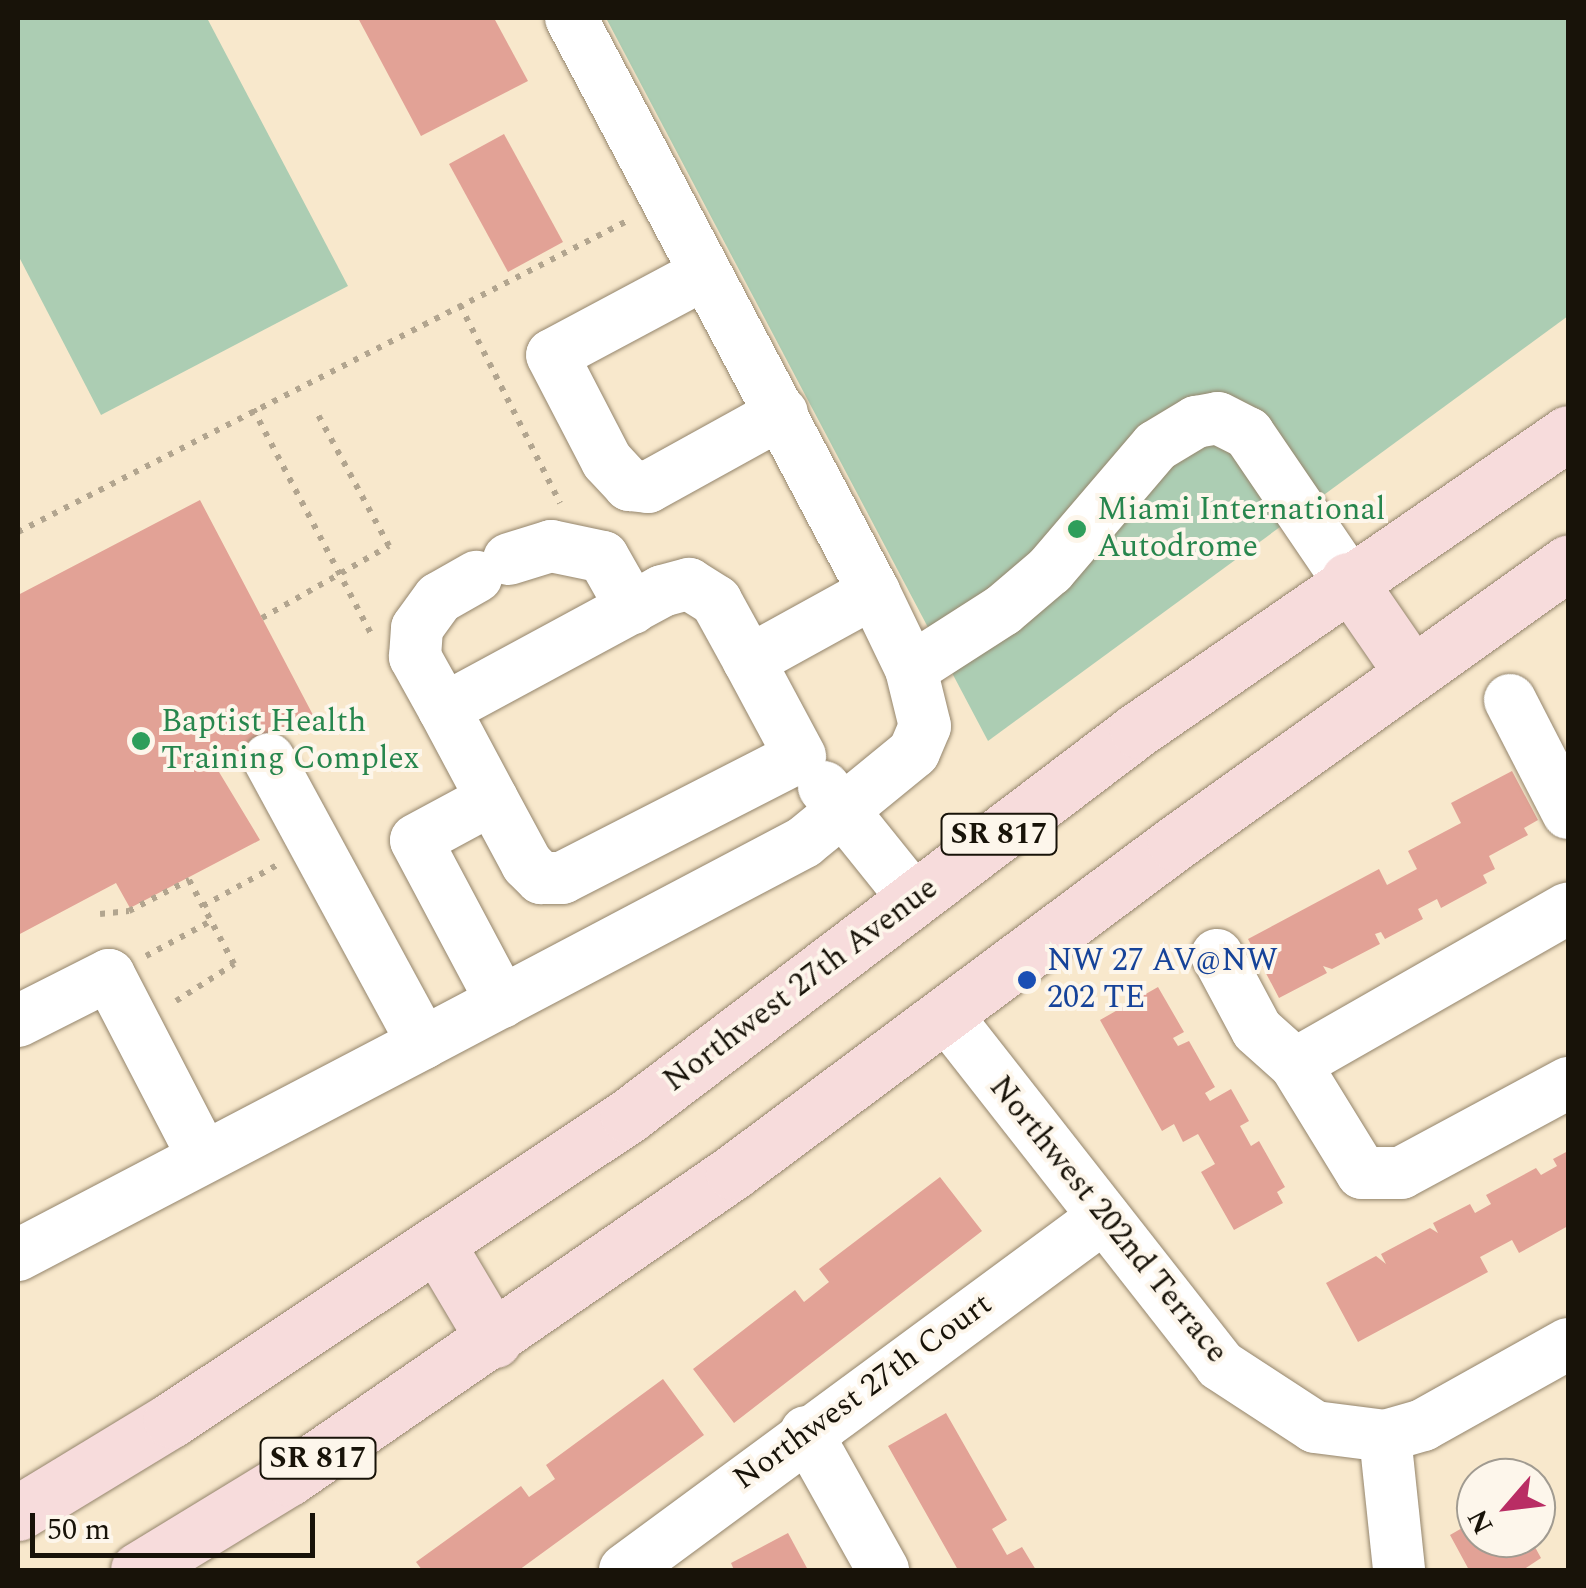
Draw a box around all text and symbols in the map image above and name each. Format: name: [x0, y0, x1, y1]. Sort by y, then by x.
place label: Miami International Autodrome: [1097, 492, 1385, 567]
marker: Miami International Autodrome: [1066, 518, 1088, 540]
place label: Baptist Health Training Complex: [161, 704, 419, 779]
marker: Baptist Health Training Complex: [130, 730, 152, 752]
road number: SR 817: [939, 809, 1059, 859]
street label: Northwest 27th Avenue: [656, 869, 946, 1101]
place label: NW 27 AV@NW 202 TE: [1047, 943, 1278, 1018]
marker: NW 27 AV@NW 202 TE: [1016, 969, 1038, 991]
street label: Northwest 202nd Terrace: [981, 1069, 1235, 1371]
street label: Northwest 27th Court: [726, 1285, 1000, 1499]
road number: SR 817: [258, 1433, 378, 1483]
north arrow: [1456, 1458, 1556, 1558]
scale bar: [35, 1493, 320, 1555]
text: N: [1456, 1501, 1505, 1542]
text: 50 m: [47, 1507, 110, 1553]

